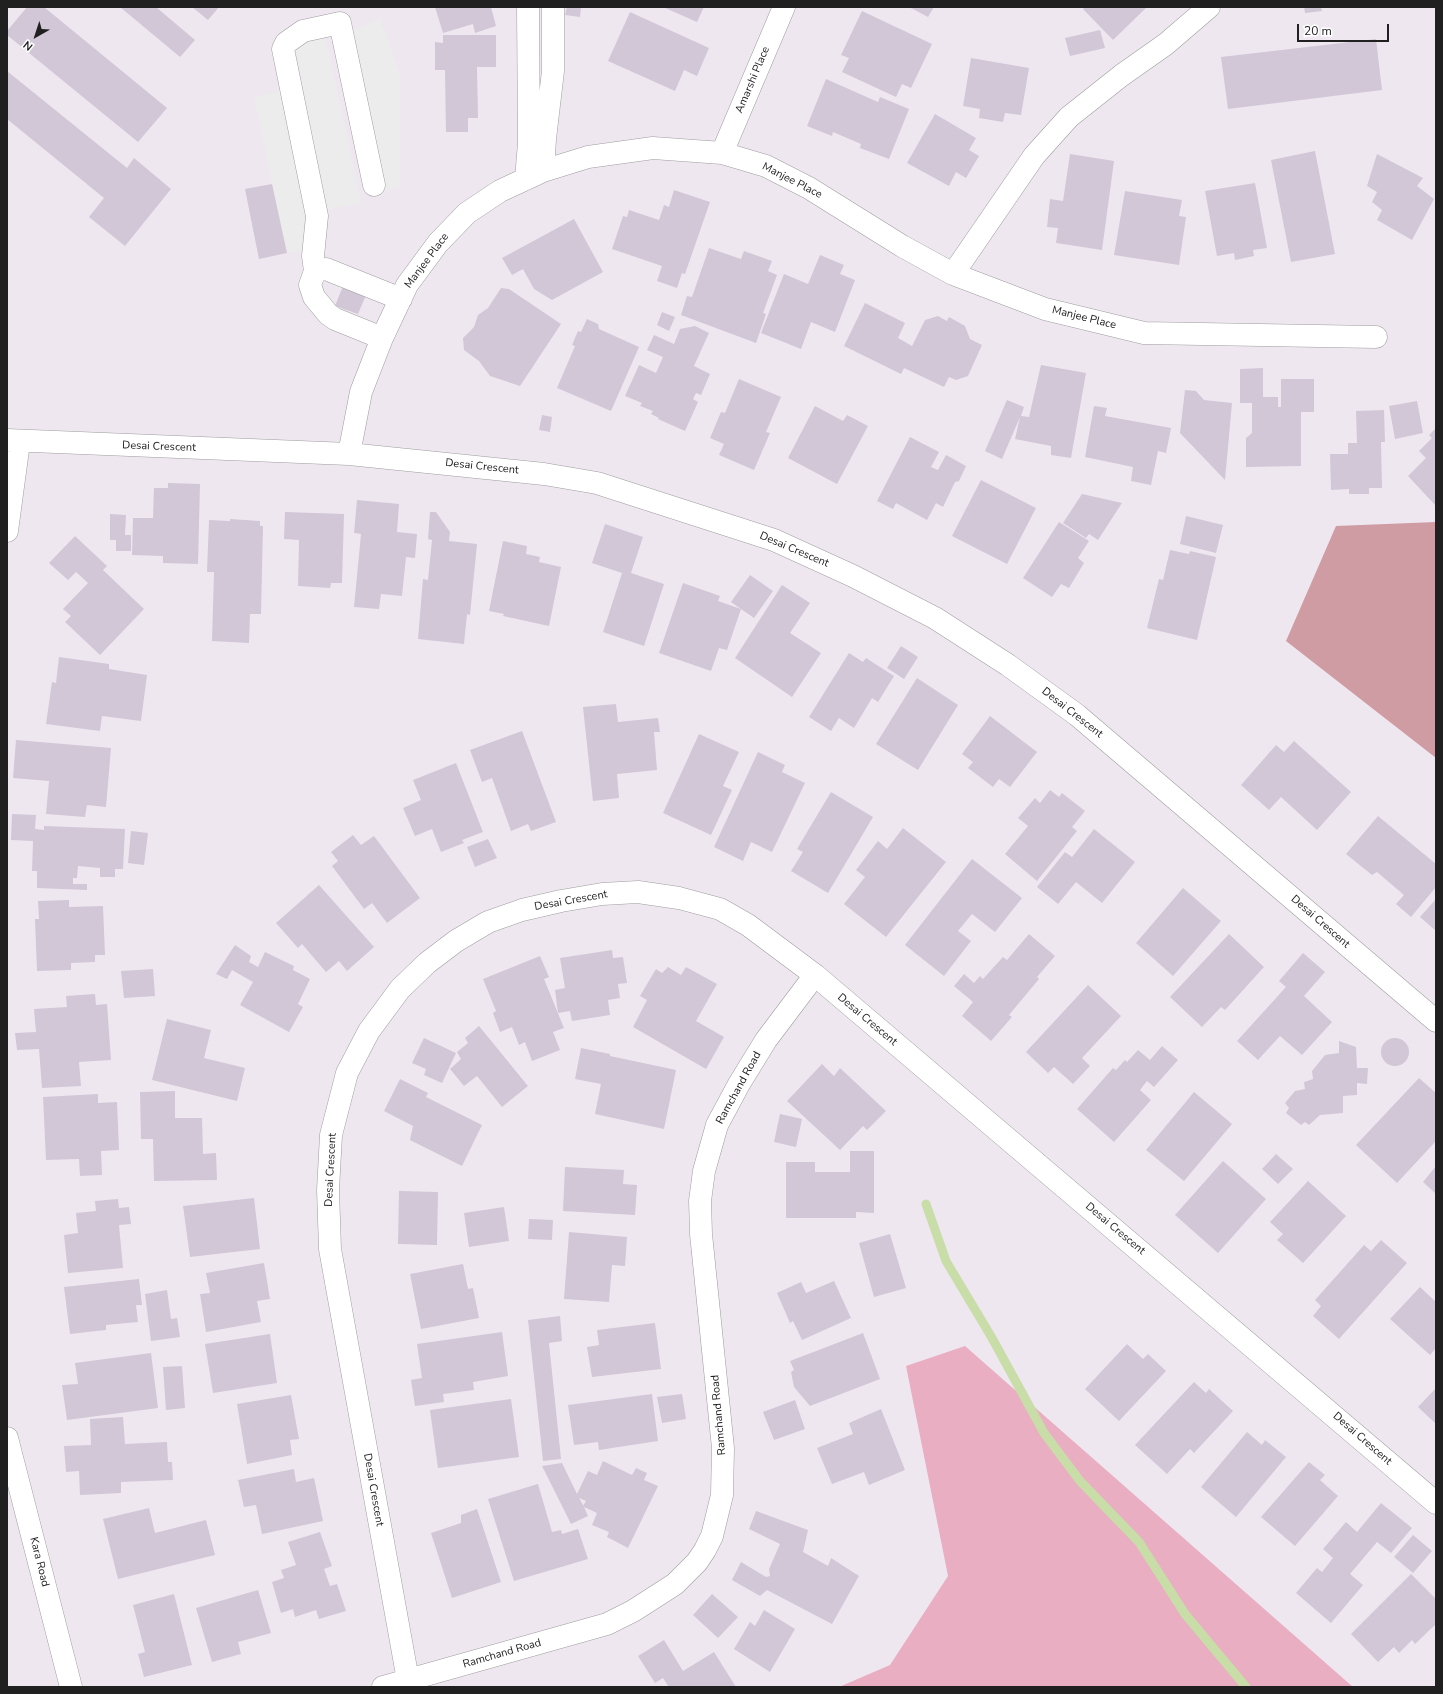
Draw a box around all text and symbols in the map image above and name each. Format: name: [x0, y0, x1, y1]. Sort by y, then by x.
north arrow: [16, 16, 56, 56]
scale bar: [1299, 16, 1391, 42]
text: 20 m: [1304, 23, 1332, 39]
text: N: [20, 37, 36, 54]
street label: Amarshi Place: [733, 45, 773, 115]
street label: Manjee Place: [760, 160, 824, 202]
street label: Manjee Place: [402, 231, 452, 291]
street label: Manjee Place: [1051, 304, 1117, 332]
street label: Desai Crescent: [122, 439, 196, 455]
street label: Desai Crescent: [445, 457, 519, 477]
street label: Desai Crescent: [757, 529, 831, 571]
street label: Desai Crescent: [1039, 685, 1105, 741]
street label: Desai Crescent: [533, 888, 609, 914]
street label: Desai Crescent: [1288, 893, 1352, 951]
street label: Desai Crescent: [834, 991, 900, 1049]
street label: Ramchand Road: [714, 1049, 764, 1127]
street label: Desai Crescent: [322, 1133, 340, 1207]
street label: Desai Crescent: [1082, 1200, 1148, 1258]
street label: Ramchand Road: [709, 1374, 729, 1456]
street label: Desai Crescent: [1330, 1410, 1394, 1468]
street label: Desai Crescent: [360, 1452, 386, 1528]
street label: Kara Road: [26, 1536, 52, 1588]
street label: Ramchand Road: [461, 1637, 543, 1671]

